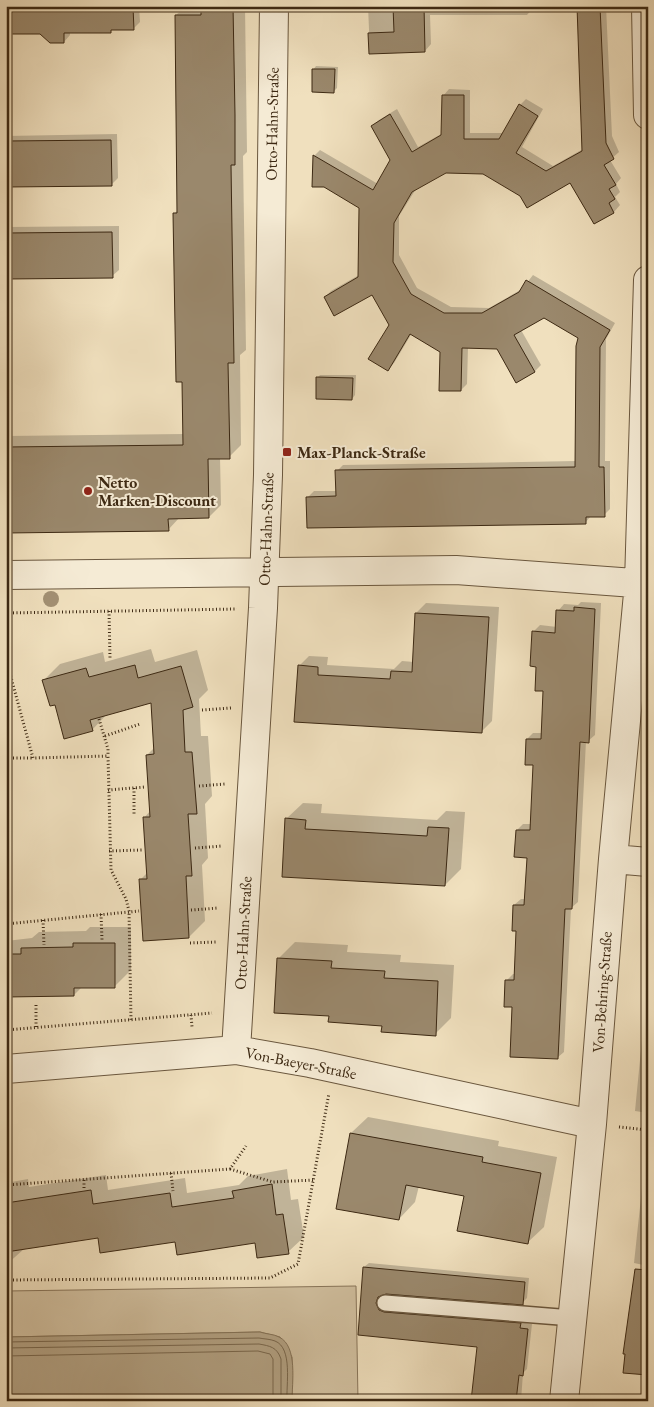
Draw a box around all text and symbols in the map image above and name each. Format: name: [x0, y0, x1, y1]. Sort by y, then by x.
street label: Otto-Hahn-Straße: [261, 67, 283, 181]
place label: Max-Planck-Straße: [297, 442, 426, 463]
marker: Max-Planck-Straße: [281, 446, 293, 458]
place label: Netto Marken-Discount: [98, 472, 216, 511]
street label: Otto-Hahn-Straße: [254, 472, 278, 586]
marker: Netto Marken-Discount: [82, 485, 94, 497]
street label: Otto-Hahn-Straße: [230, 876, 256, 990]
street label: Von-Behring-Straße: [587, 931, 617, 1053]
street label: Von-Baeyer-Straße: [244, 1042, 358, 1084]

